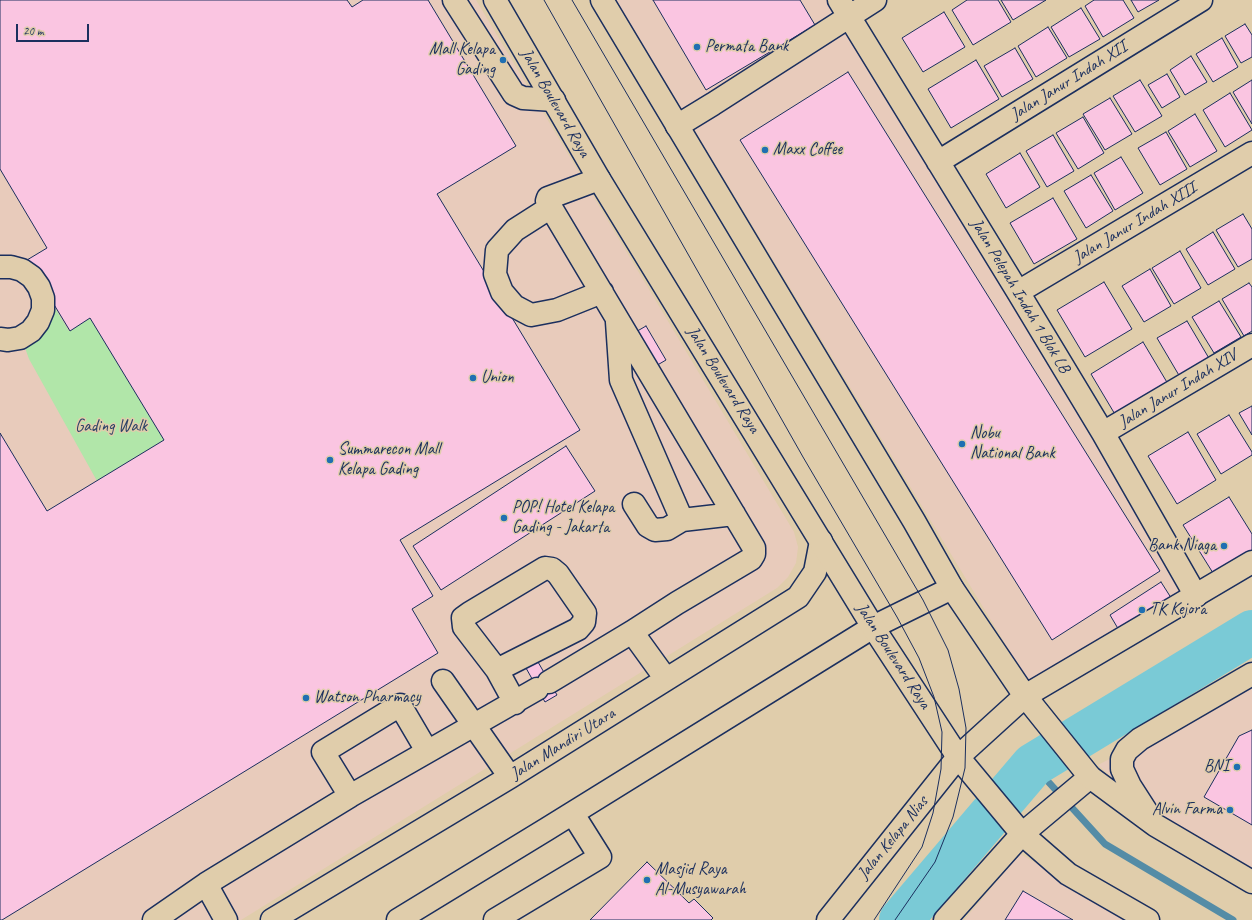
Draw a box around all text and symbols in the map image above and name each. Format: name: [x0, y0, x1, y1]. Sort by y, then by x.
scale bar: [18, 16, 91, 42]
text: 20 m: [23, 23, 43, 39]
place label: Permata Bank: [705, 37, 788, 57]
street label: Jalan Janur Indah XII: [1007, 37, 1131, 125]
place label: Mall Kelapa Gading: [429, 40, 495, 80]
marker: Permata Bank: [692, 42, 702, 52]
street label: Jalan Boulevard Raya: [516, 45, 594, 161]
marker: Mall Kelapa Gading: [498, 55, 508, 65]
place label: Maxx Coffee: [773, 140, 842, 160]
marker: Maxx Coffee: [760, 145, 770, 155]
street label: Jalan Janur Indah XIII: [1070, 178, 1200, 268]
street label: Jalan Pelepah Indah 1 Blok LB: [966, 215, 1074, 377]
street label: Jalan Boulevard Raya: [682, 323, 764, 437]
street label: Jalan Janur Indah XIV: [1115, 346, 1241, 432]
place label: Union: [481, 368, 514, 388]
marker: Union: [468, 373, 478, 383]
park label: Gading Walk: [75, 417, 147, 437]
place label: Nobu National Bank: [970, 424, 1055, 464]
marker: Nobu National Bank: [957, 439, 967, 449]
place label: Summarecon Mall Kelapa Gading: [338, 440, 440, 480]
marker: Summarecon Mall Kelapa Gading: [325, 455, 335, 465]
place label: POP! Hotel Kelapa Gading - Jakarta: [512, 498, 614, 538]
marker: POP! Hotel Kelapa Gading - Jakarta: [499, 513, 509, 523]
place label: Bank Niaga: [1148, 536, 1216, 556]
marker: Bank Niaga: [1219, 541, 1229, 551]
street label: Jalan Boulevard Raya: [851, 599, 935, 713]
place label: TK Kejora: [1150, 600, 1206, 620]
marker: TK Kejora: [1137, 605, 1147, 615]
place label: Watson Pharmacy: [314, 688, 421, 708]
marker: Watson Pharmacy: [301, 693, 311, 703]
street label: Jalan Mandiri Utara: [507, 704, 619, 784]
place label: BNI: [1204, 757, 1229, 777]
marker: BNI: [1232, 762, 1242, 772]
street label: Jalan Kelapa Nias: [853, 792, 933, 884]
place label: Alvin Farma: [1152, 800, 1222, 820]
marker: Alvin Farma: [1225, 805, 1235, 815]
place label: Masjid Raya Al-Musyawarah: [655, 860, 746, 900]
marker: Masjid Raya Al-Musyawarah: [642, 875, 652, 885]

